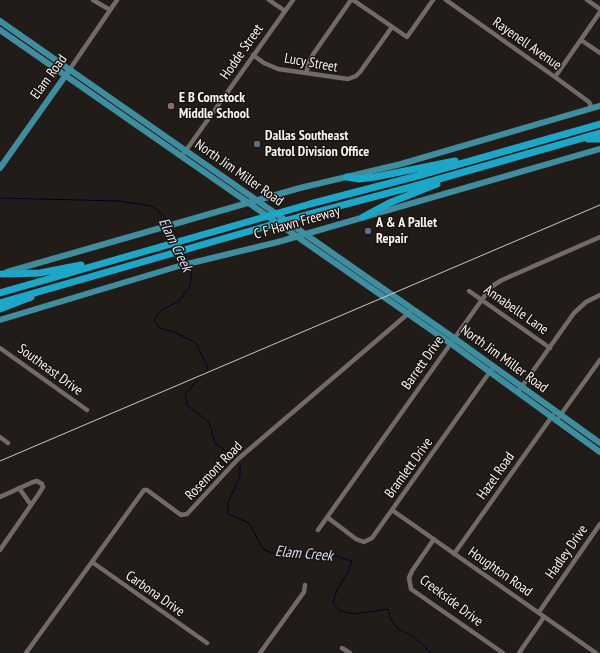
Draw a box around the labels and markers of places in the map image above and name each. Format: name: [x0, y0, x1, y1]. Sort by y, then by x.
place label: E B Comstock Middle School: [179, 90, 249, 122]
marker: E B Comstock Middle School: [166, 101, 176, 111]
place label: Dallas Southeast Patrol Division Office: [265, 128, 369, 160]
marker: Dallas Southeast Patrol Division Office: [252, 139, 262, 149]
place label: A & A Pallet Repair: [376, 215, 437, 248]
marker: A & A Pallet Repair: [363, 226, 373, 236]

